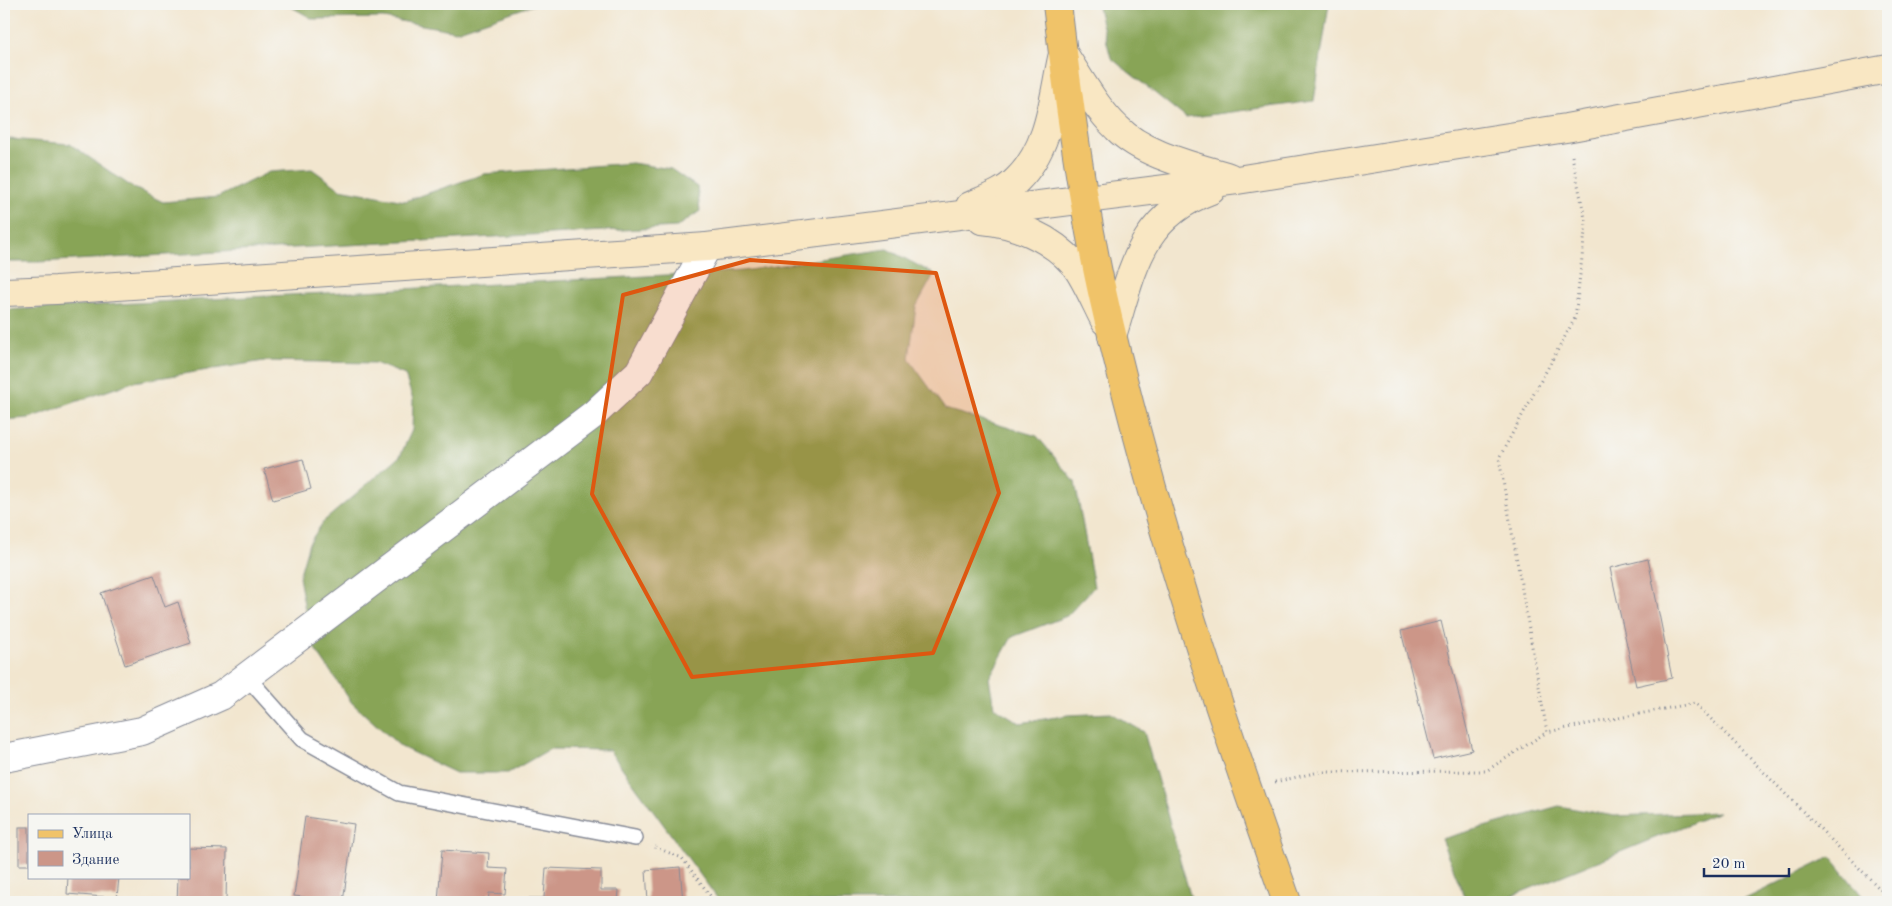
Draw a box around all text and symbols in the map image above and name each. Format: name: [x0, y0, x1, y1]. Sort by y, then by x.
legend: [28, 814, 190, 878]
text: Улица: [72, 827, 113, 842]
scale bar: [1704, 846, 1790, 878]
text: Здание: [72, 853, 119, 868]
text: 20 m: [1712, 857, 1746, 872]

